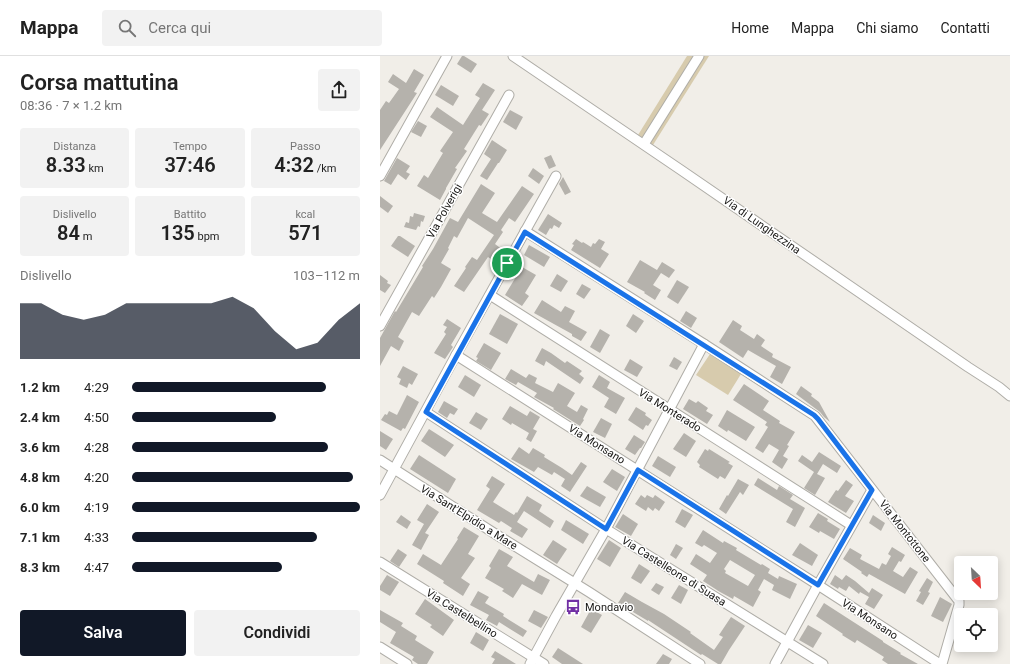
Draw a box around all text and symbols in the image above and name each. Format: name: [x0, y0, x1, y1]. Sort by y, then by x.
search box: [102, 10, 382, 46]
text: Mappa: [20, 16, 78, 39]
icon: search: [116, 17, 138, 39]
text: Cerca qui: [148, 19, 211, 37]
text: Home: [731, 20, 769, 36]
text: Mappa: [791, 20, 834, 36]
text: Chi siamo: [856, 20, 918, 36]
text: Contatti: [940, 20, 990, 36]
button: share: [318, 69, 360, 111]
text: Corsa mattutina: [20, 70, 179, 95]
text: 08:36 · 7 × 1.2 km: [20, 98, 122, 113]
text: Distanza: [53, 140, 96, 153]
text: Tempo: [173, 140, 207, 153]
text: Passo: [290, 140, 321, 153]
text: 8.33: [46, 153, 86, 177]
text: 37:46: [164, 153, 216, 177]
text: 4:32: [274, 153, 314, 177]
text: km: [86, 162, 104, 175]
text: /km: [314, 162, 336, 175]
street label: Via Polverigi: [424, 182, 465, 241]
street label: Via di Lunghezzina: [720, 194, 803, 257]
text: Dislivello: [53, 208, 96, 221]
text: Battito: [174, 208, 206, 221]
text: kcal: [295, 208, 315, 221]
text: 84: [57, 221, 80, 245]
text: 135: [160, 221, 195, 245]
text: 571: [288, 221, 322, 245]
text: m: [80, 230, 92, 243]
text: bpm: [195, 230, 220, 243]
pin: [490, 246, 524, 280]
icon: arrive: [496, 252, 518, 274]
text: Dislivello: [20, 268, 72, 283]
text: 103–112 m: [293, 268, 360, 283]
text: 1.2 km: [20, 380, 60, 395]
text: 4:29: [84, 380, 109, 395]
street label: Via Monterado: [636, 386, 704, 435]
text: 2.4 km: [20, 410, 60, 425]
text: 4:50: [84, 410, 109, 425]
street label: Via Monsano: [566, 422, 627, 467]
text: 3.6 km: [20, 440, 60, 455]
text: 4:28: [84, 440, 109, 455]
text: 4.8 km: [20, 470, 60, 485]
text: 4:20: [84, 470, 109, 485]
street label: Via Sant'Elpidio a Mare: [418, 482, 520, 553]
street label: Via Montottone: [876, 498, 933, 565]
text: 6.0 km: [20, 500, 60, 515]
text: 4:19: [84, 500, 109, 515]
text: 7.1 km: [20, 530, 60, 545]
text: 4:33: [84, 530, 109, 545]
street label: Via Castelleone di Suasa: [619, 534, 728, 609]
north arrow: [954, 556, 998, 600]
map controls: [954, 556, 998, 652]
text: 8.3 km: [20, 560, 60, 575]
text: 4:47: [84, 560, 109, 575]
street label: Via Castelbellino: [424, 586, 500, 641]
street label: Via Monsano: [839, 596, 900, 642]
bus stop icon: Mondavio: [564, 598, 582, 616]
place label: Mondavio: [585, 601, 633, 614]
button: locate: [954, 608, 998, 652]
button: Salva: [20, 610, 186, 656]
button: Condividi: [194, 610, 360, 656]

